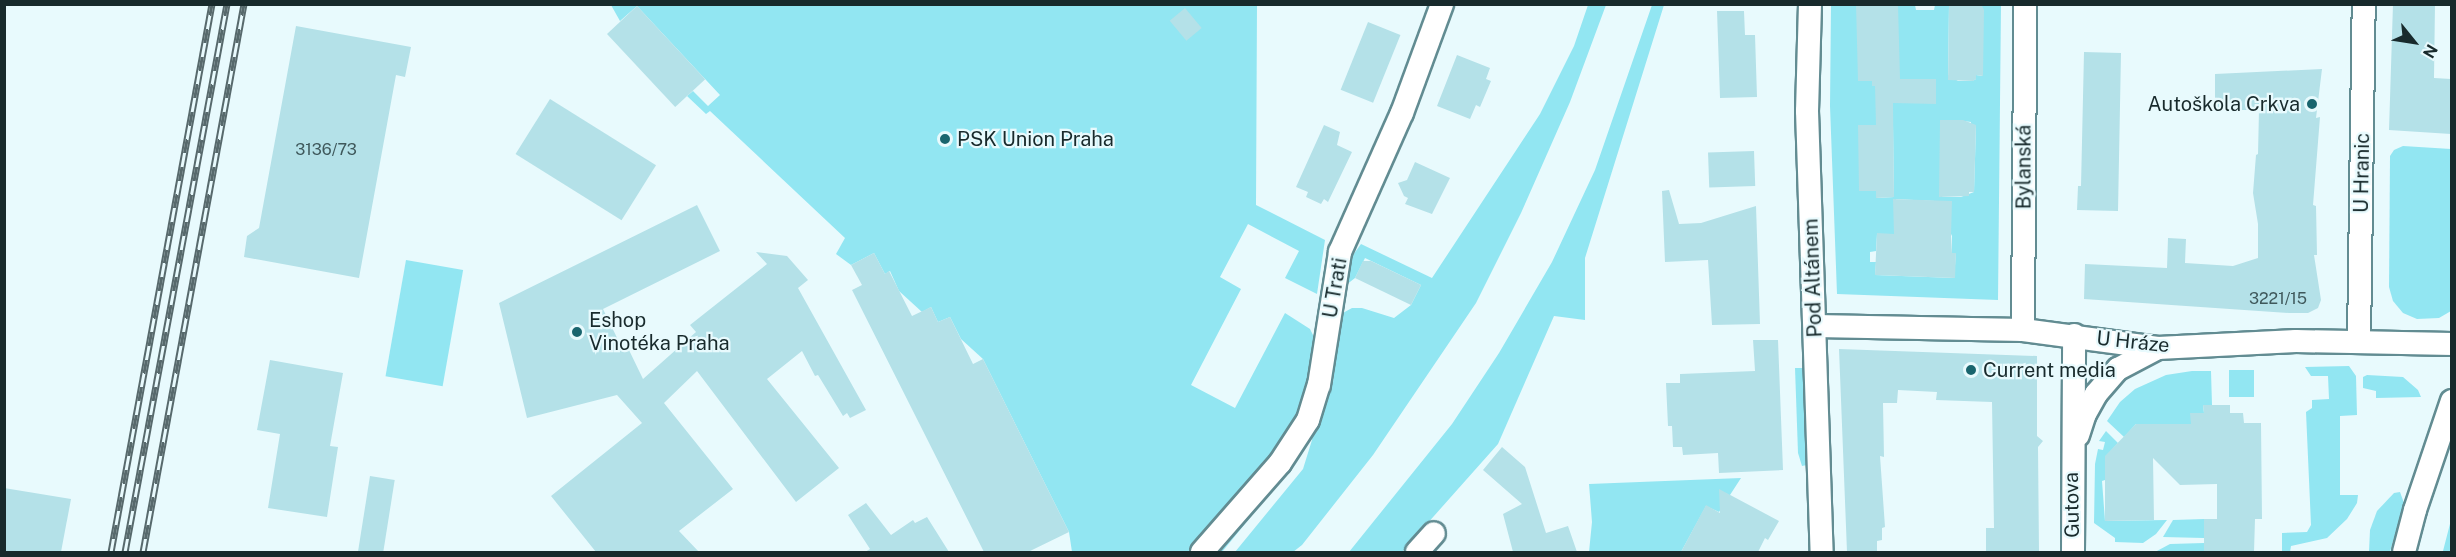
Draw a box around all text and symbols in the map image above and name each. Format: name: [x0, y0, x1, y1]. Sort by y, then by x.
north arrow: [2384, 12, 2444, 72]
text: N: [2419, 41, 2441, 61]
place label: Autoškola Crkva: [2148, 92, 2300, 116]
marker: Autoškola Crkva: [2305, 97, 2319, 111]
street label: Bylanská: [2012, 125, 2036, 209]
place label: PSK Union Praha: [957, 127, 1114, 151]
marker: PSK Union Praha: [938, 132, 952, 146]
street label: U Hranic: [2349, 133, 2375, 213]
house number: 3136/73: [295, 140, 357, 160]
street label: Pod Altánem: [1799, 218, 1827, 338]
street label: U Trati: [1318, 256, 1352, 320]
house number: 3221/15: [2249, 289, 2307, 309]
place label: Eshop Vinotéka Praha: [589, 308, 729, 355]
marker: Eshop Vinotéka Praha: [570, 325, 584, 339]
street label: U Hráze: [2095, 326, 2171, 358]
place label: Current media: [1983, 358, 2116, 382]
marker: Current media: [1964, 363, 1978, 377]
street label: Gutova: [2059, 472, 2085, 538]

